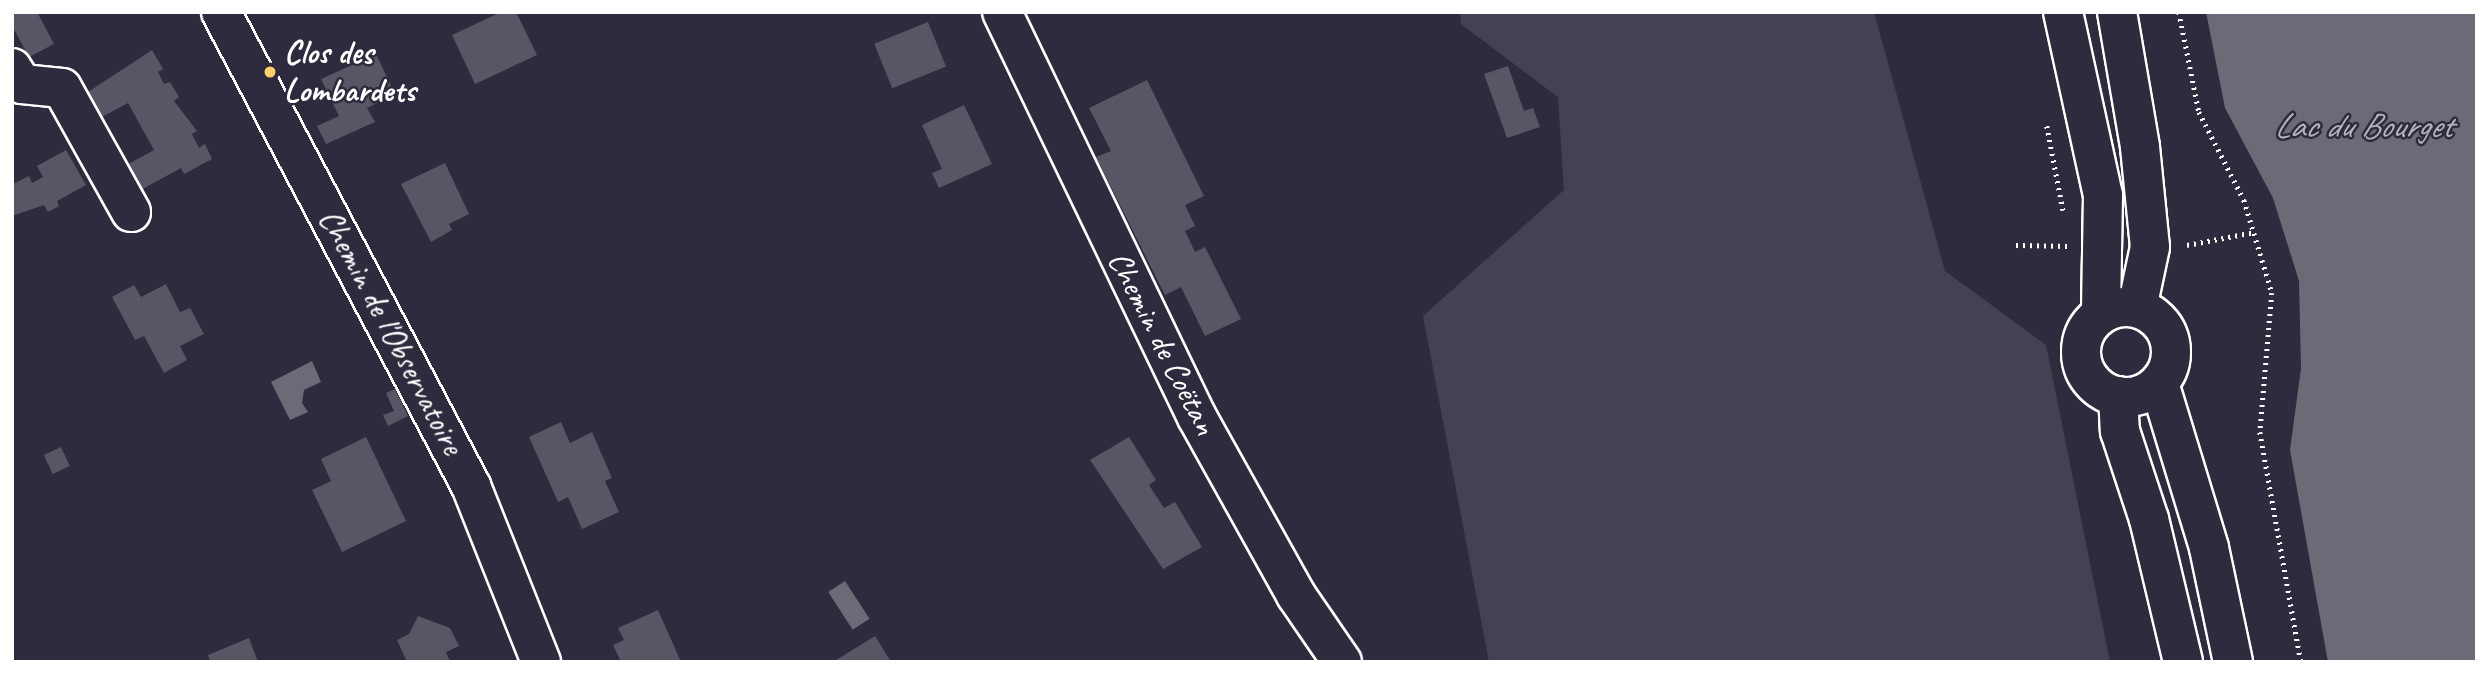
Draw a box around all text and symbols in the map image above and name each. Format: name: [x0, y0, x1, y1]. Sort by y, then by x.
place label: Clos des Lombardets: [284, 33, 416, 111]
marker: Clos des Lombardets: [262, 64, 278, 80]
water label: Lac du Bourget: [2274, 105, 2452, 147]
street label: Chemin de l'Observatoire: [310, 203, 472, 461]
street label: Chemin de Coëtan: [1099, 245, 1225, 441]

